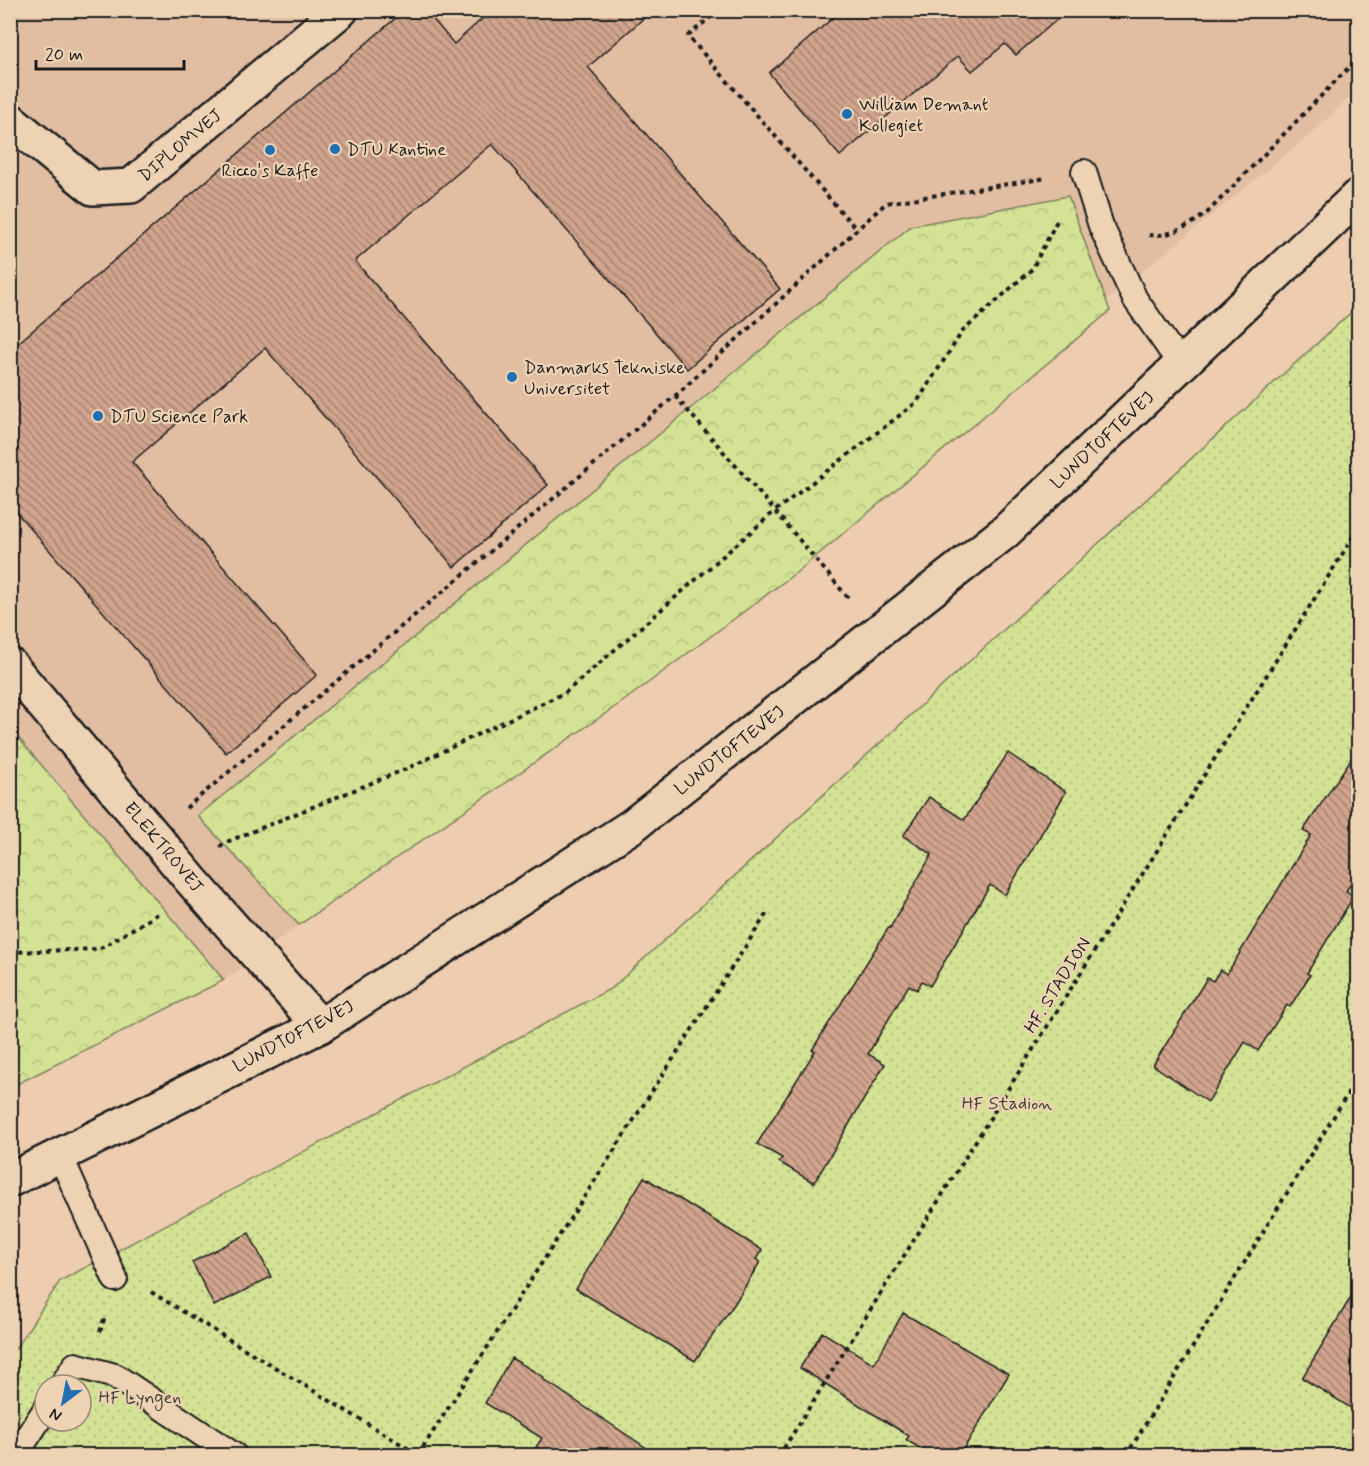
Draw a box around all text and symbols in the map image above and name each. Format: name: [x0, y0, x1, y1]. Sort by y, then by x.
scale bar: [36, 33, 184, 71]
text: 20 m: [45, 43, 83, 67]
place label: William Demant Kollegiet: [859, 93, 989, 138]
street label: DIPLOMVEJ: [134, 104, 228, 188]
marker: William Demant Kollegiet: [840, 107, 854, 121]
place label: DTU Kantine: [347, 138, 446, 162]
marker: DTU Kantine: [328, 142, 342, 156]
marker: Ricco's Kaffe: [263, 143, 277, 157]
place label: Ricco's Kaffe: [222, 159, 318, 183]
place label: Danmarks Tekniske Universitet: [524, 356, 685, 401]
marker: Danmarks Tekniske Universitet: [505, 370, 519, 384]
street label: LUNDTOFTEVEJ: [1046, 386, 1160, 495]
place label: DTU Science Park: [110, 405, 248, 429]
marker: DTU Science Park: [91, 409, 105, 423]
street label: LUNDTOFTEVEJ: [670, 700, 790, 801]
street label: ELEKTROVEJ: [118, 797, 208, 898]
street label: HF. STADION: [1019, 933, 1097, 1038]
street label: LUNDTOFTEVEJ: [229, 995, 358, 1079]
park label: HF Stadion: [962, 1092, 1052, 1116]
north arrow: [33, 1373, 93, 1433]
park label: HF Lyngen: [99, 1386, 181, 1411]
text: N: [46, 1403, 66, 1426]

